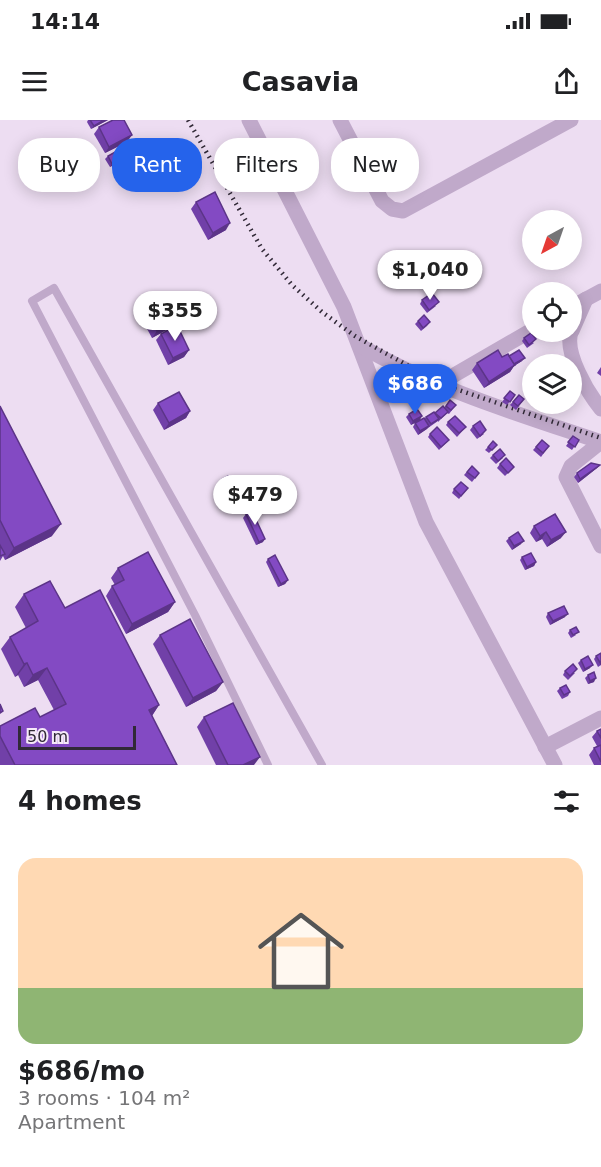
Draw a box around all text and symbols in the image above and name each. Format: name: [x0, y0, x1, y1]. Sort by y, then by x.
text: 14:14: [30, 9, 100, 34]
icon: menu: [18, 65, 51, 98]
icon: share: [550, 65, 583, 98]
text: Casavia: [242, 66, 359, 97]
chip: Buy: [18, 138, 100, 192]
chip: Rent: [112, 138, 202, 192]
chip: Filters: [214, 138, 319, 192]
chip: New: [331, 138, 419, 192]
north arrow: [522, 210, 582, 270]
map controls: [522, 210, 582, 414]
pin: $1,040: [381, 250, 479, 301]
text: $1,040: [391, 257, 469, 281]
button: locate: [522, 282, 582, 342]
pin: $355: [139, 291, 211, 342]
text: $355: [147, 298, 203, 322]
button: layers: [522, 354, 582, 414]
pin: $686: [379, 364, 451, 415]
text: $686: [387, 371, 443, 395]
pin: $479: [219, 475, 291, 526]
text: $479: [227, 482, 283, 506]
scale bar: [18, 723, 136, 750]
text: 50 m: [27, 727, 68, 746]
icon: filters: [550, 785, 583, 818]
text: 4 homes: [18, 786, 142, 816]
icon: home: [247, 897, 355, 1005]
text: $686/mo: [18, 1056, 145, 1086]
text: 3 rooms · 104 m²: [18, 1086, 190, 1110]
text: Apartment: [18, 1110, 125, 1134]

